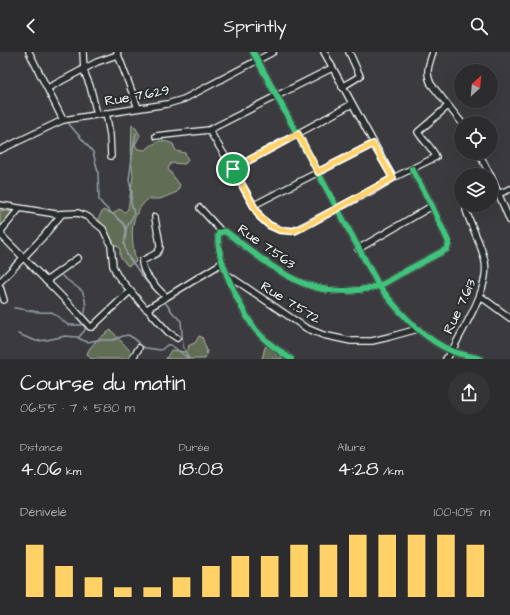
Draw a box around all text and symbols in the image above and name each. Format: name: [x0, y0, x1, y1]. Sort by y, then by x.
text: Sprintly: [223, 14, 287, 39]
icon: back: [20, 15, 42, 37]
icon: search: [468, 15, 490, 37]
north arrow: [454, 64, 498, 108]
map controls: [454, 64, 498, 212]
street label: Rue 7.629: [103, 80, 171, 112]
button: locate: [454, 116, 498, 160]
pin: [216, 152, 250, 186]
icon: arrive: [222, 158, 244, 180]
button: layers: [454, 168, 498, 212]
street label: Rue 7.563: [233, 220, 299, 274]
street label: Rue 7.613: [438, 276, 481, 337]
street label: Rue 7.572: [257, 277, 324, 329]
text: Course du matin: [20, 368, 186, 399]
button: share: [448, 372, 490, 414]
text: 06:55 · 7 × 580 m: [20, 399, 135, 417]
text: Distance: [20, 440, 63, 455]
text: Durée: [179, 440, 209, 455]
text: Allure: [337, 440, 365, 455]
text: 4.06: [20, 455, 62, 483]
text: 18:08: [179, 455, 223, 483]
text: 4:28: [337, 455, 379, 483]
text: km: [62, 464, 81, 479]
text: /km: [379, 464, 403, 479]
text: Dénivelé: [20, 503, 67, 521]
text: 100–105 m: [434, 503, 490, 521]

